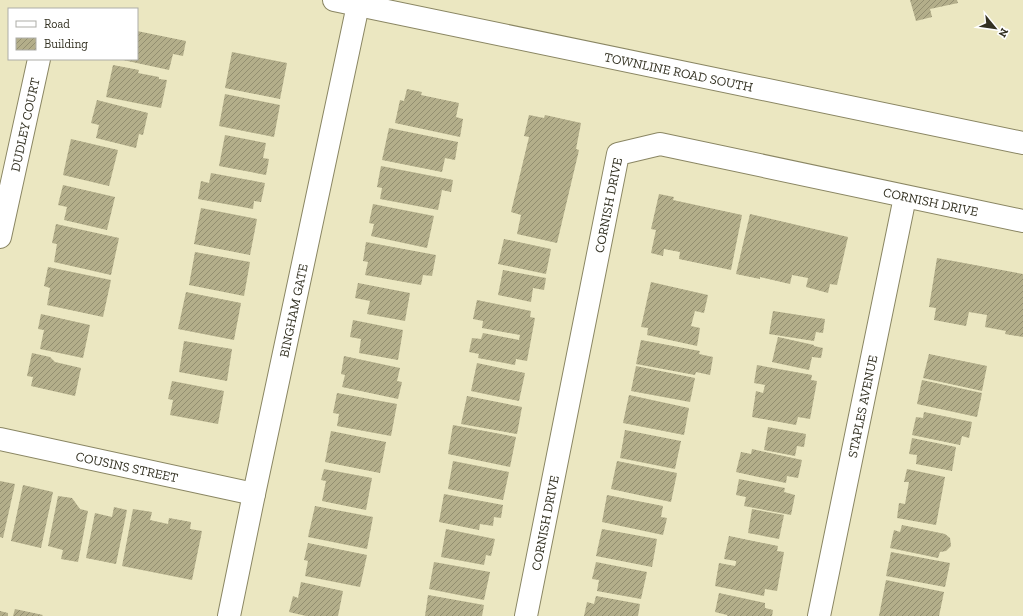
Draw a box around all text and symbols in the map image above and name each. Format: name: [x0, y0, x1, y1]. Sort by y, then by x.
legend: [8, 8, 138, 60]
north arrow: [975, 8, 1015, 48]
text: Road: [44, 17, 70, 31]
text: N: [995, 26, 1011, 40]
text: Building: [44, 37, 88, 51]
street label: TOWNLINE ROAD SOUTH: [603, 49, 755, 94]
street label: DUDLEY COURT: [7, 76, 42, 173]
street label: CORNISH DRIVE: [591, 156, 625, 254]
street label: CORNISH DRIVE: [882, 184, 980, 219]
street label: BINGHAM GATE: [276, 262, 310, 359]
street label: STAPLES AVENUE: [844, 353, 880, 459]
street label: COUSINS STREET: [75, 448, 180, 485]
street label: CORNISH DRIVE: [528, 474, 561, 572]

